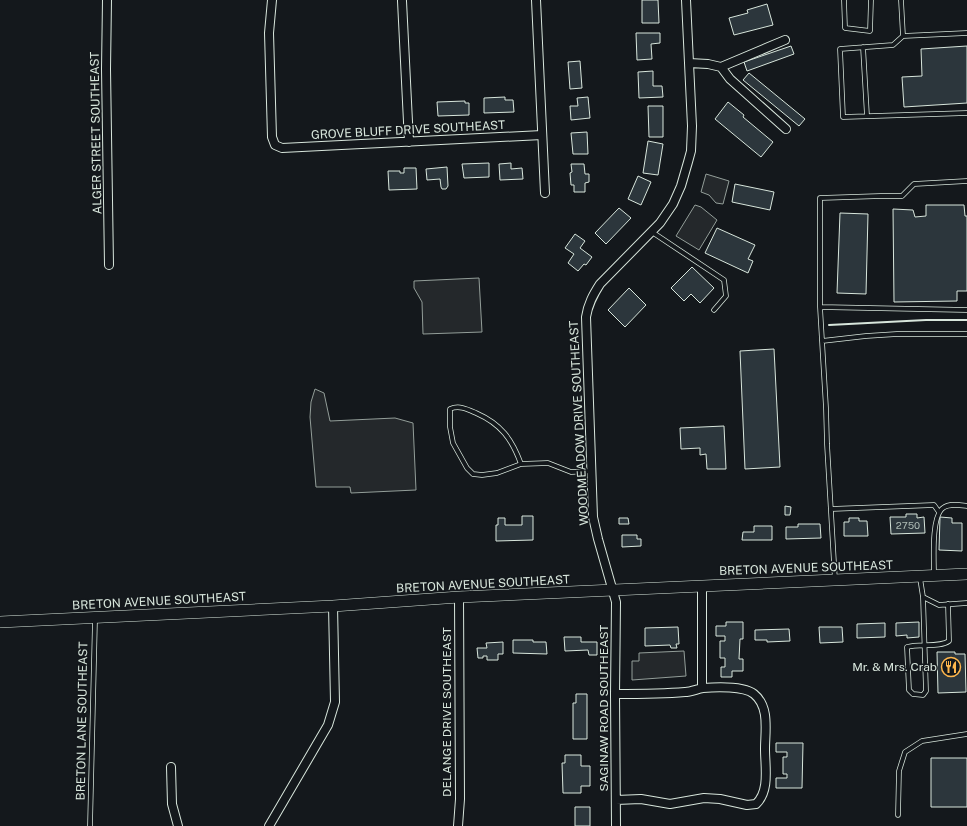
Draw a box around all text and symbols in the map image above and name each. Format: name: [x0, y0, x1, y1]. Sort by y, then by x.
street label: ALGER STREET SOUTHEAST: [88, 51, 104, 215]
street label: GROVE BLUFF DRIVE SOUTHEAST: [311, 118, 505, 142]
street label: WOODMEADOW DRIVE SOUTHEAST: [567, 320, 591, 526]
house number: 2750: [896, 519, 920, 531]
street label: BRETON AVENUE SOUTHEAST: [719, 558, 893, 578]
street label: BRETON AVENUE SOUTHEAST: [396, 572, 570, 596]
street label: BRETON AVENUE SOUTHEAST: [72, 589, 246, 613]
street label: SAGINAW ROAD SOUTHEAST: [597, 625, 611, 791]
street label: DELANGE DRIVE SOUTHEAST: [440, 627, 454, 797]
street label: BRETON LANE SOUTHEAST: [74, 642, 90, 800]
restaurant icon: Mr. & Mrs. Crab: [940, 656, 962, 678]
place label: Mr. & Mrs. Crab: [852, 660, 937, 674]

